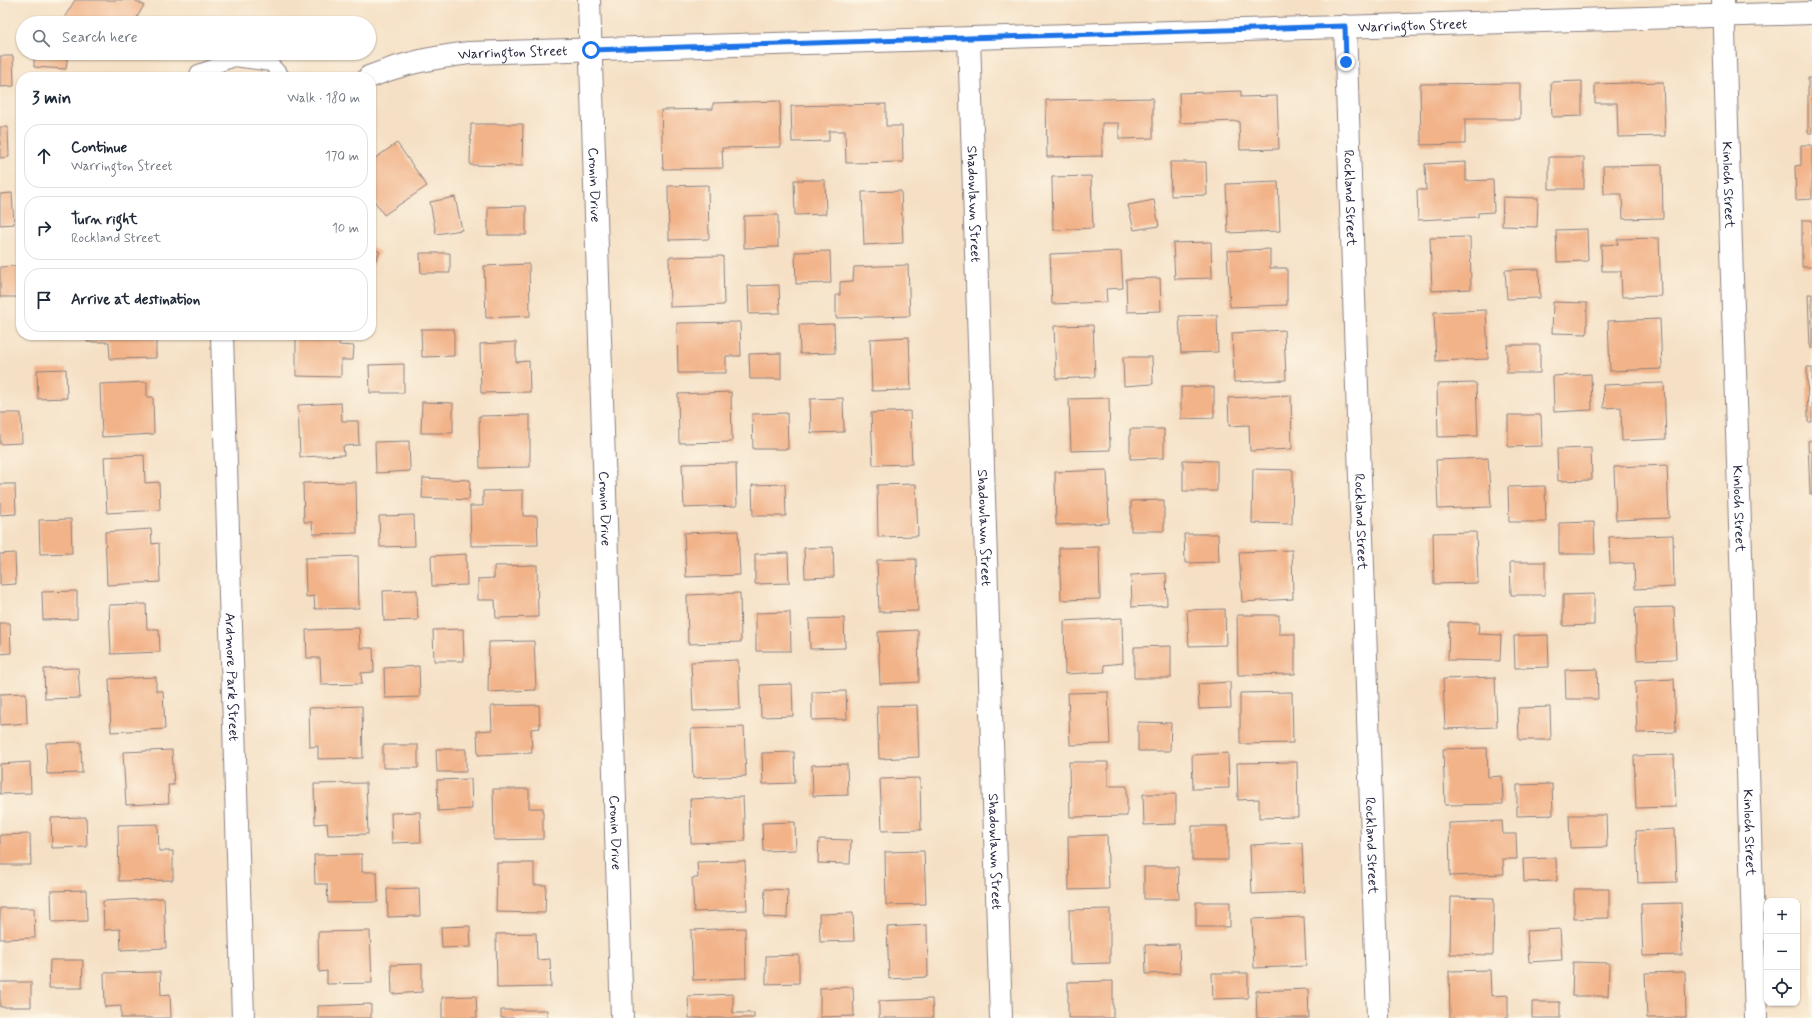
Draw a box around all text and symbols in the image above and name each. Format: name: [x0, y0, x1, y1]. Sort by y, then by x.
street label: Warrington Street: [1358, 15, 1467, 37]
search box: [16, 16, 376, 60]
icon: search: [30, 27, 52, 49]
text: Search here: [62, 28, 138, 48]
route start: [582, 41, 600, 59]
street label: Warrington Street: [457, 42, 568, 64]
route end: [1337, 53, 1355, 71]
text: 3 min: [32, 87, 71, 109]
text: Walk · 180 m: [287, 90, 360, 107]
text: Continue: [71, 138, 127, 158]
street label: Kinloch Street: [1718, 141, 1738, 230]
icon: ahead: [33, 145, 55, 167]
street label: Shadowlawn Street: [963, 145, 984, 263]
street label: Cronin Drive: [584, 147, 604, 223]
text: 170 m: [325, 148, 359, 165]
street label: Rockland Street: [1339, 149, 1360, 247]
text: Warrington Street: [71, 158, 172, 175]
text: Turn right: [71, 210, 138, 230]
icon: right: [33, 217, 55, 239]
text: 10 m: [332, 220, 359, 237]
text: Rockland Street: [71, 230, 161, 247]
icon: arrive: [33, 289, 55, 311]
text: Arrive at destination: [71, 290, 200, 310]
street label: Kinloch Street: [1728, 465, 1749, 553]
street label: Shadowlawn Street: [973, 469, 995, 586]
street label: Cronin Drive: [594, 471, 615, 547]
street label: Rockland Street: [1350, 473, 1371, 571]
street label: Ardmore Park Street: [221, 612, 242, 741]
street label: Kinloch Street: [1739, 789, 1759, 877]
street label: Shadowlawn Street: [984, 793, 1005, 910]
street label: Cronin Drive: [605, 795, 625, 870]
street label: Rockland Street: [1361, 797, 1382, 895]
map controls: [1764, 898, 1800, 1006]
button: +: [1764, 898, 1800, 934]
button: −: [1764, 934, 1800, 970]
button: locate: [1764, 970, 1800, 1006]

